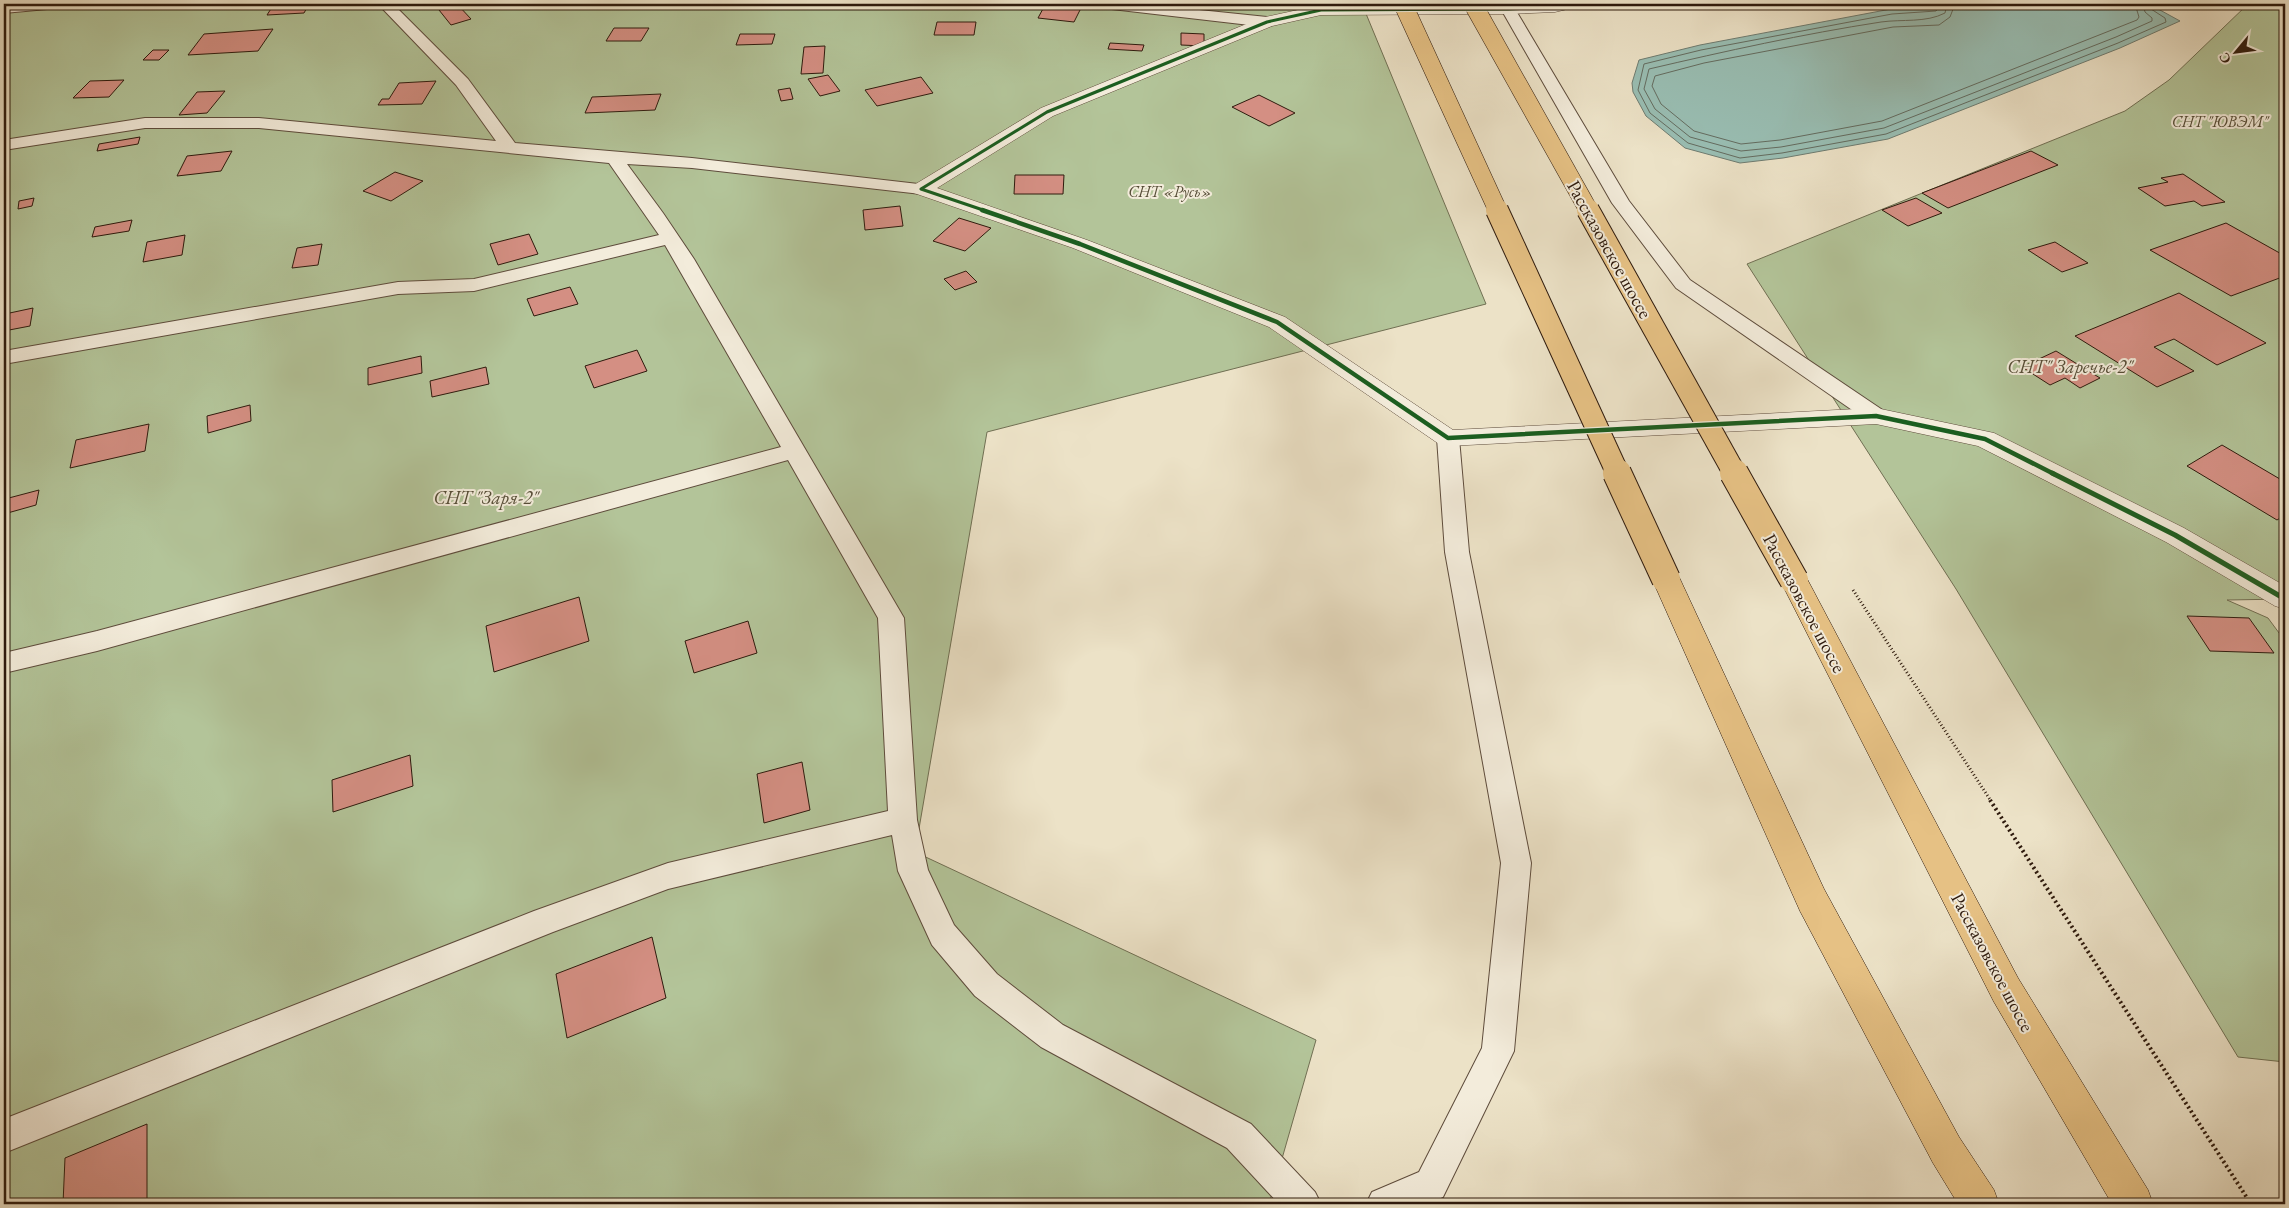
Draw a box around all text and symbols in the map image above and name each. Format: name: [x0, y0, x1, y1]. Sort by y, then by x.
north arrow: [2212, 28, 2262, 78]
text: С: [2214, 50, 2235, 67]
park label: СНТ "ЮВЭМ": [2172, 111, 2270, 132]
street label: Рассказовское шоссе: [1561, 176, 1658, 323]
park label: СНТ «Русь»: [1128, 181, 1212, 202]
park label: СНТ" Заречье-2": [2007, 354, 2134, 379]
park label: СНТ "Заря-2": [433, 485, 540, 510]
street label: Рассказовское шоссе: [1757, 529, 1852, 677]
street label: Рассказовское шоссе: [1945, 888, 2040, 1036]

